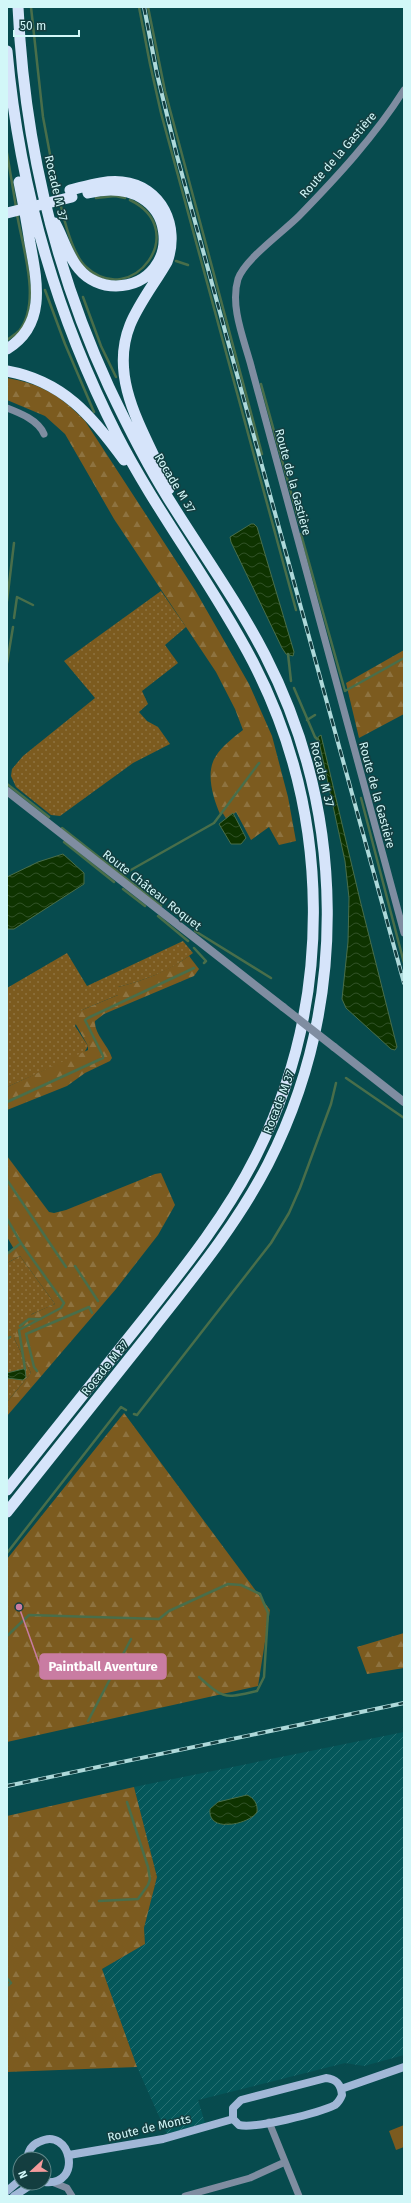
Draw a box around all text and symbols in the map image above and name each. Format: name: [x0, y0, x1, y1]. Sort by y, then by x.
scale bar: [14, 12, 79, 38]
text: 50 m: [20, 19, 46, 33]
street label: Route de la Gastière: [297, 109, 379, 201]
street label: Rocade M 37: [42, 154, 70, 222]
street label: Route de la Gastière: [272, 427, 314, 537]
street label: Rocade M 37: [152, 451, 198, 515]
street label: Rocade M 37: [307, 740, 337, 808]
street label: Route de la Gastière: [356, 740, 398, 850]
street label: Route Château Roquet: [100, 847, 205, 933]
street label: Rocade M 37: [260, 1068, 298, 1136]
street label: Rocade M 37: [79, 1338, 131, 1398]
callout: Paintball Aventure: [40, 1654, 166, 1679]
text: Paintball Aventure: [48, 1659, 158, 1674]
street label: Route de Monts: [106, 2112, 192, 2144]
north arrow: [12, 2151, 52, 2191]
text: N: [16, 2169, 31, 2180]

